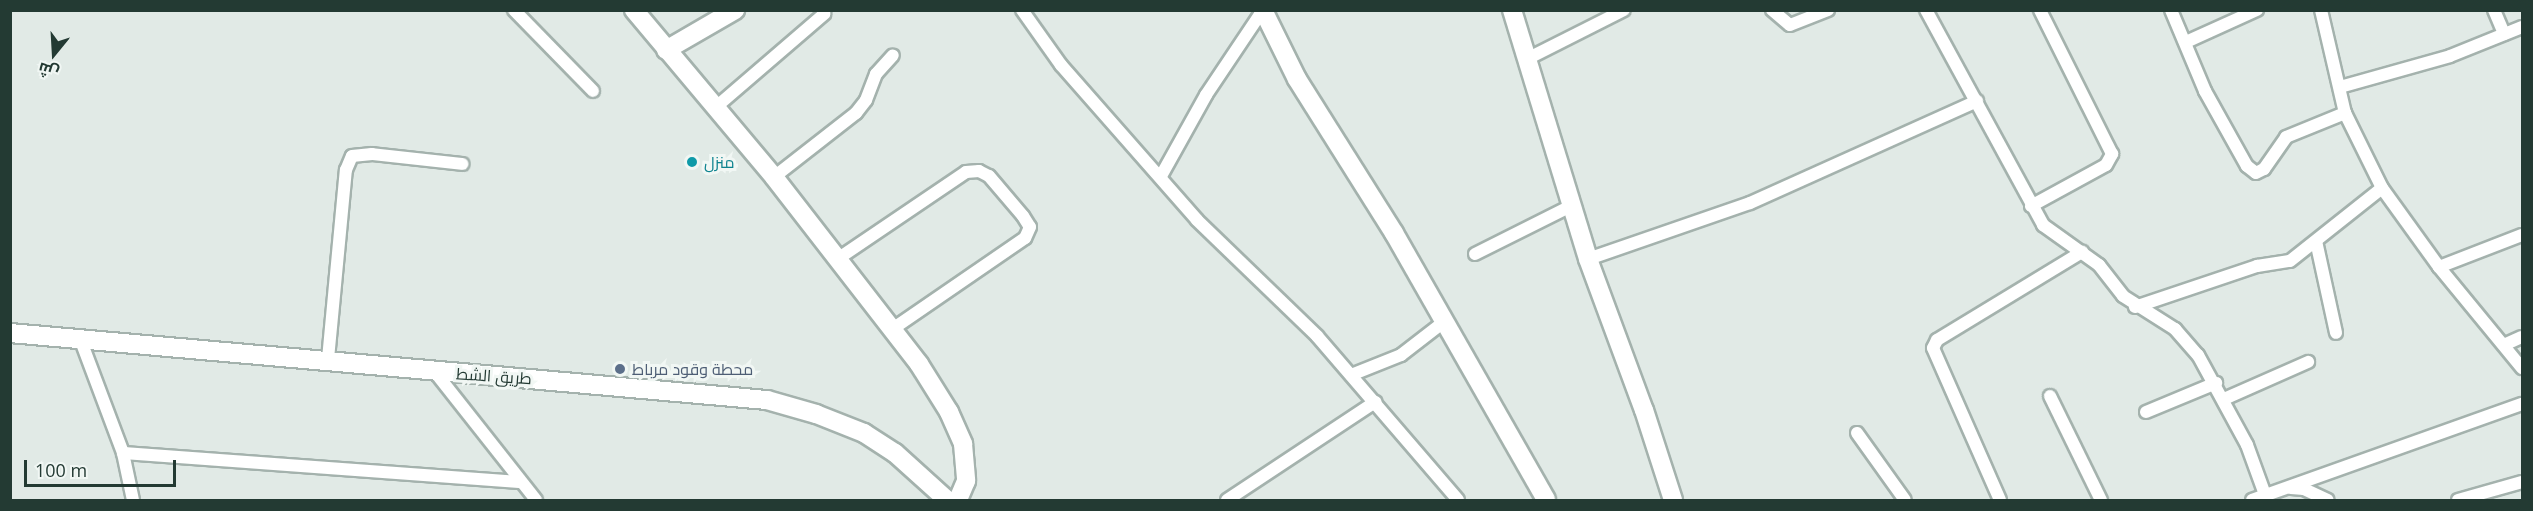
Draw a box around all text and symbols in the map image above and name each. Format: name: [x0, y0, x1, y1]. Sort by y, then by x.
north arrow: [24, 24, 84, 84]
text: ش: [35, 57, 62, 85]
place label: منزل: [704, 152, 734, 172]
marker: منزل: [685, 155, 699, 169]
place label: محطة وقود مرباط: [632, 359, 753, 379]
marker: محطة وقود مرباط: [613, 362, 627, 376]
street label: طريق الشط: [455, 364, 533, 388]
scale bar: [27, 448, 178, 486]
text: 100 m: [35, 458, 87, 482]

